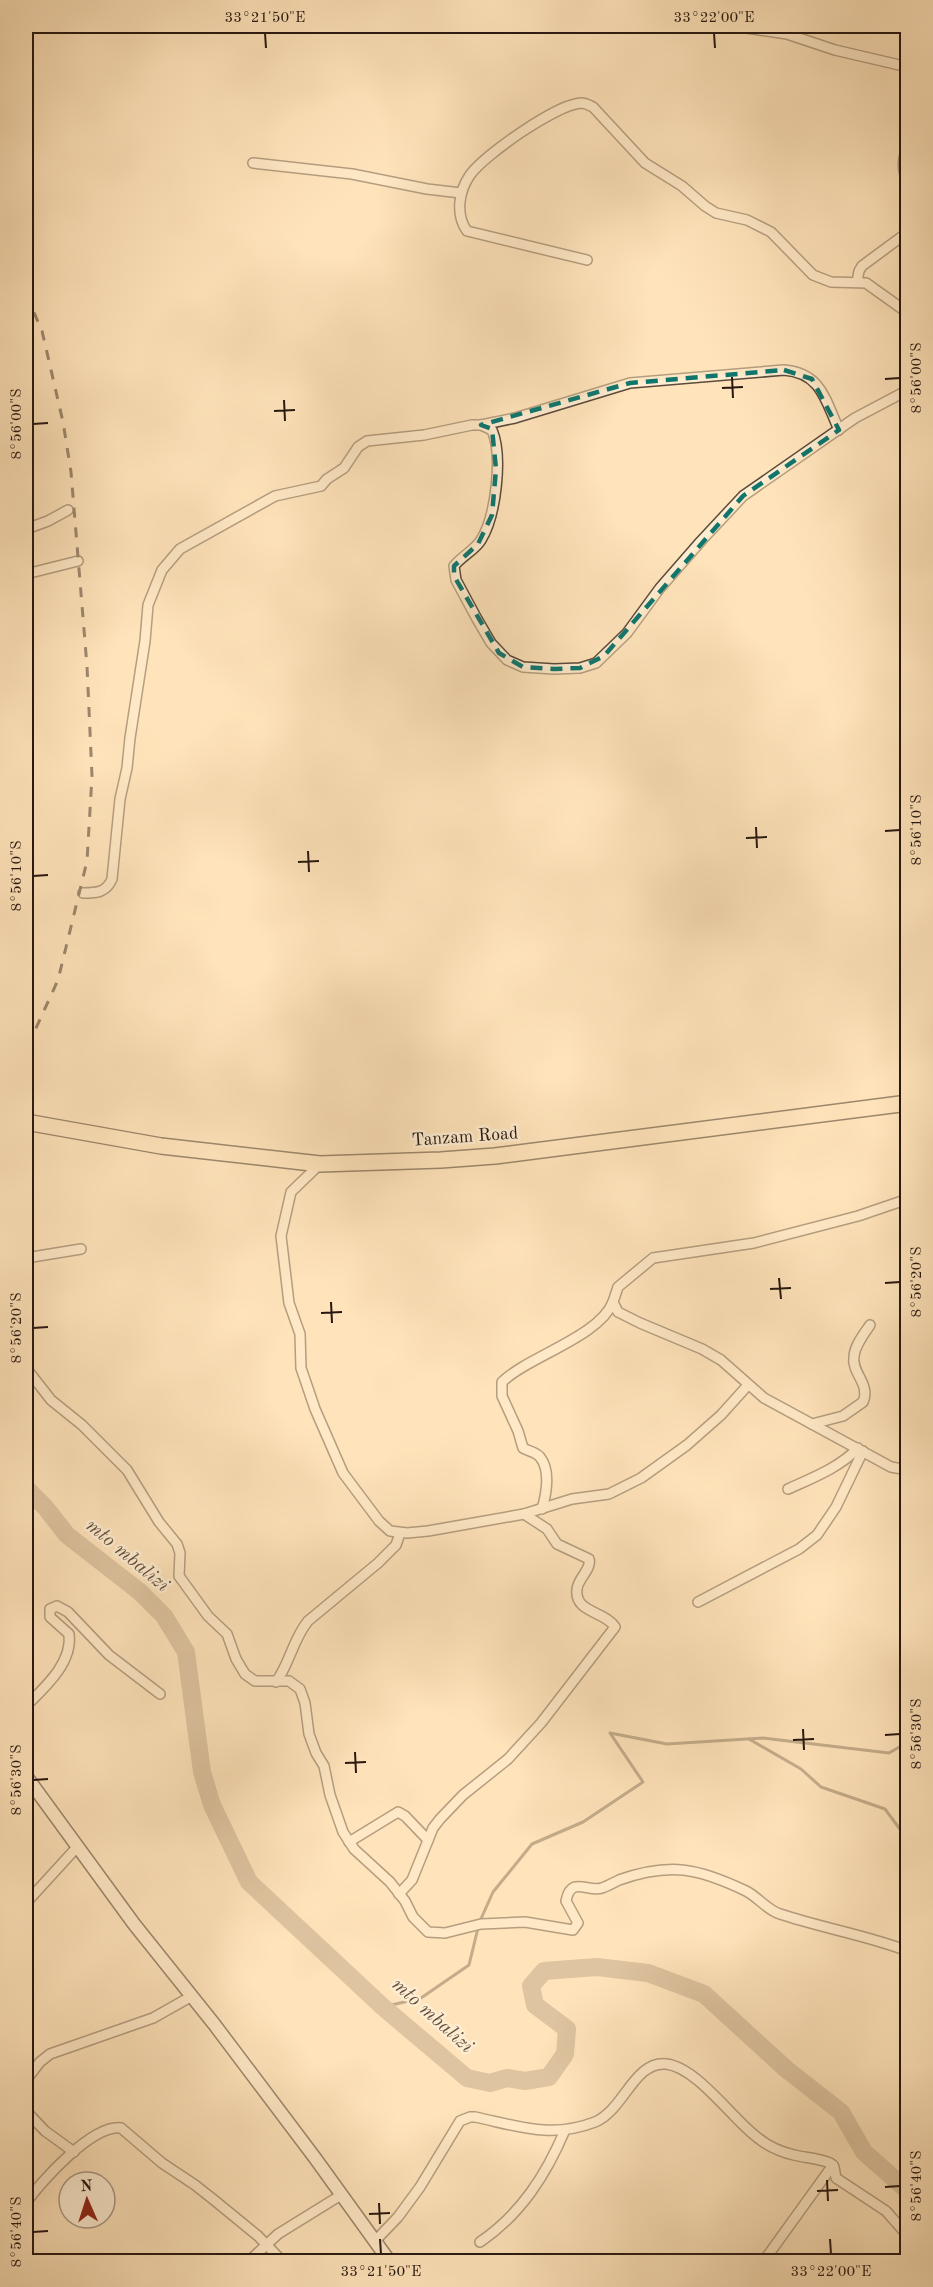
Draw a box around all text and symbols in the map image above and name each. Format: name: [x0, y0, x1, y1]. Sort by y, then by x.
text: 33°21'50"E: [225, 11, 305, 26]
text: 33°22'00"E: [674, 11, 754, 26]
text: 8°56'00"S: [910, 342, 925, 414]
text: 8°56'00"S: [10, 388, 25, 460]
text: 8°56'10"S: [910, 794, 925, 866]
text: 8°56'10"S: [10, 840, 25, 912]
street label: Tanzam Road: [411, 1124, 519, 1150]
text: 8°56'20"S: [910, 1246, 925, 1318]
text: 8°56'20"S: [10, 1292, 25, 1364]
water label: mto mbalizi: [82, 1516, 173, 1597]
text: 8°56'30"S: [910, 1698, 925, 1770]
text: 8°56'30"S: [10, 1744, 25, 1816]
water label: mto mbalizi: [387, 1975, 477, 2058]
text: 8°56'40"S: [910, 2150, 925, 2222]
north arrow: [57, 2170, 117, 2230]
text: N: [80, 2179, 94, 2195]
text: 8°56'40"S: [10, 2196, 25, 2268]
text: 33°21'50"E: [341, 2265, 421, 2280]
text: 33°22'00"E: [791, 2265, 871, 2280]

